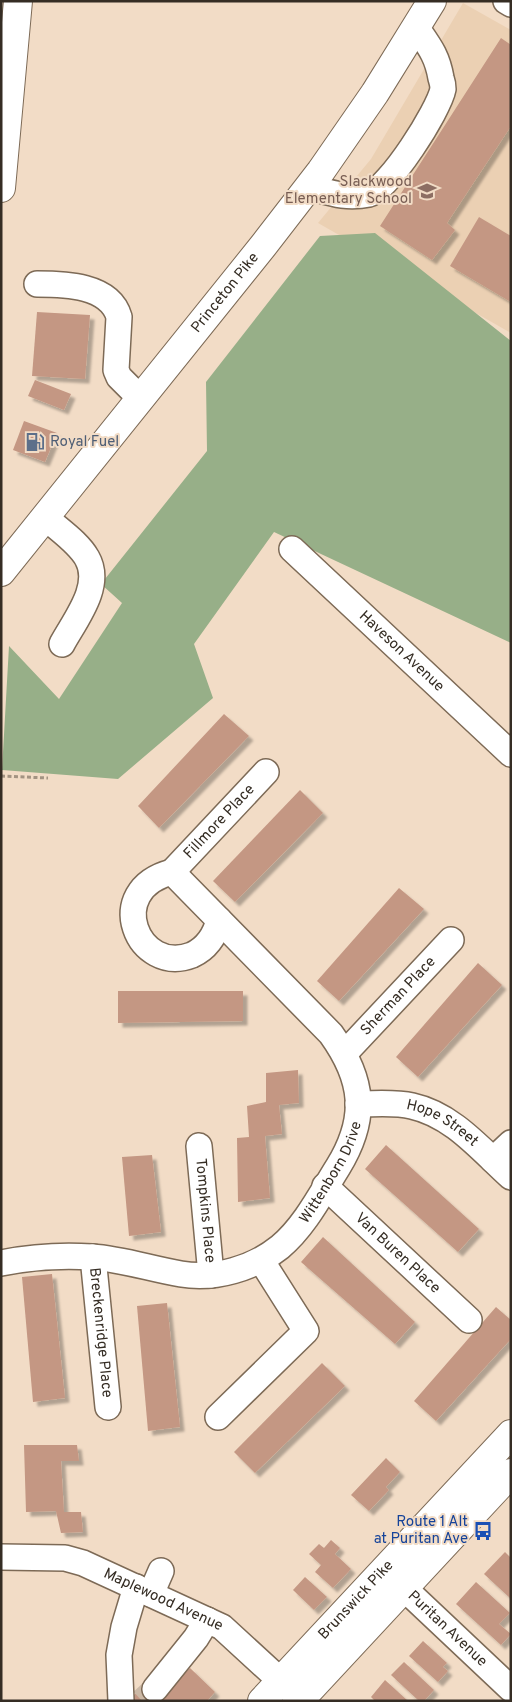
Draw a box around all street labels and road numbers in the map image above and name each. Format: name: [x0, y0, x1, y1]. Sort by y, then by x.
street label: Princeton Pike: [187, 249, 263, 337]
street label: Haveson Avenue: [355, 607, 448, 696]
street label: Fillmore Place: [180, 780, 259, 863]
street label: Sherman Place: [357, 953, 440, 1040]
street label: Hope Street: [405, 1096, 482, 1151]
street label: Wittenborn Drive: [295, 1120, 366, 1227]
street label: Tompkins Place: [191, 1158, 219, 1264]
street label: Van Buren Place: [351, 1209, 444, 1298]
street label: Breckenridge Place: [85, 1267, 117, 1399]
street label: Brunswick Pike: [314, 1556, 398, 1644]
street label: Maplewood Avenue: [100, 1564, 226, 1636]
street label: Puritan Avenue: [403, 1587, 491, 1671]

